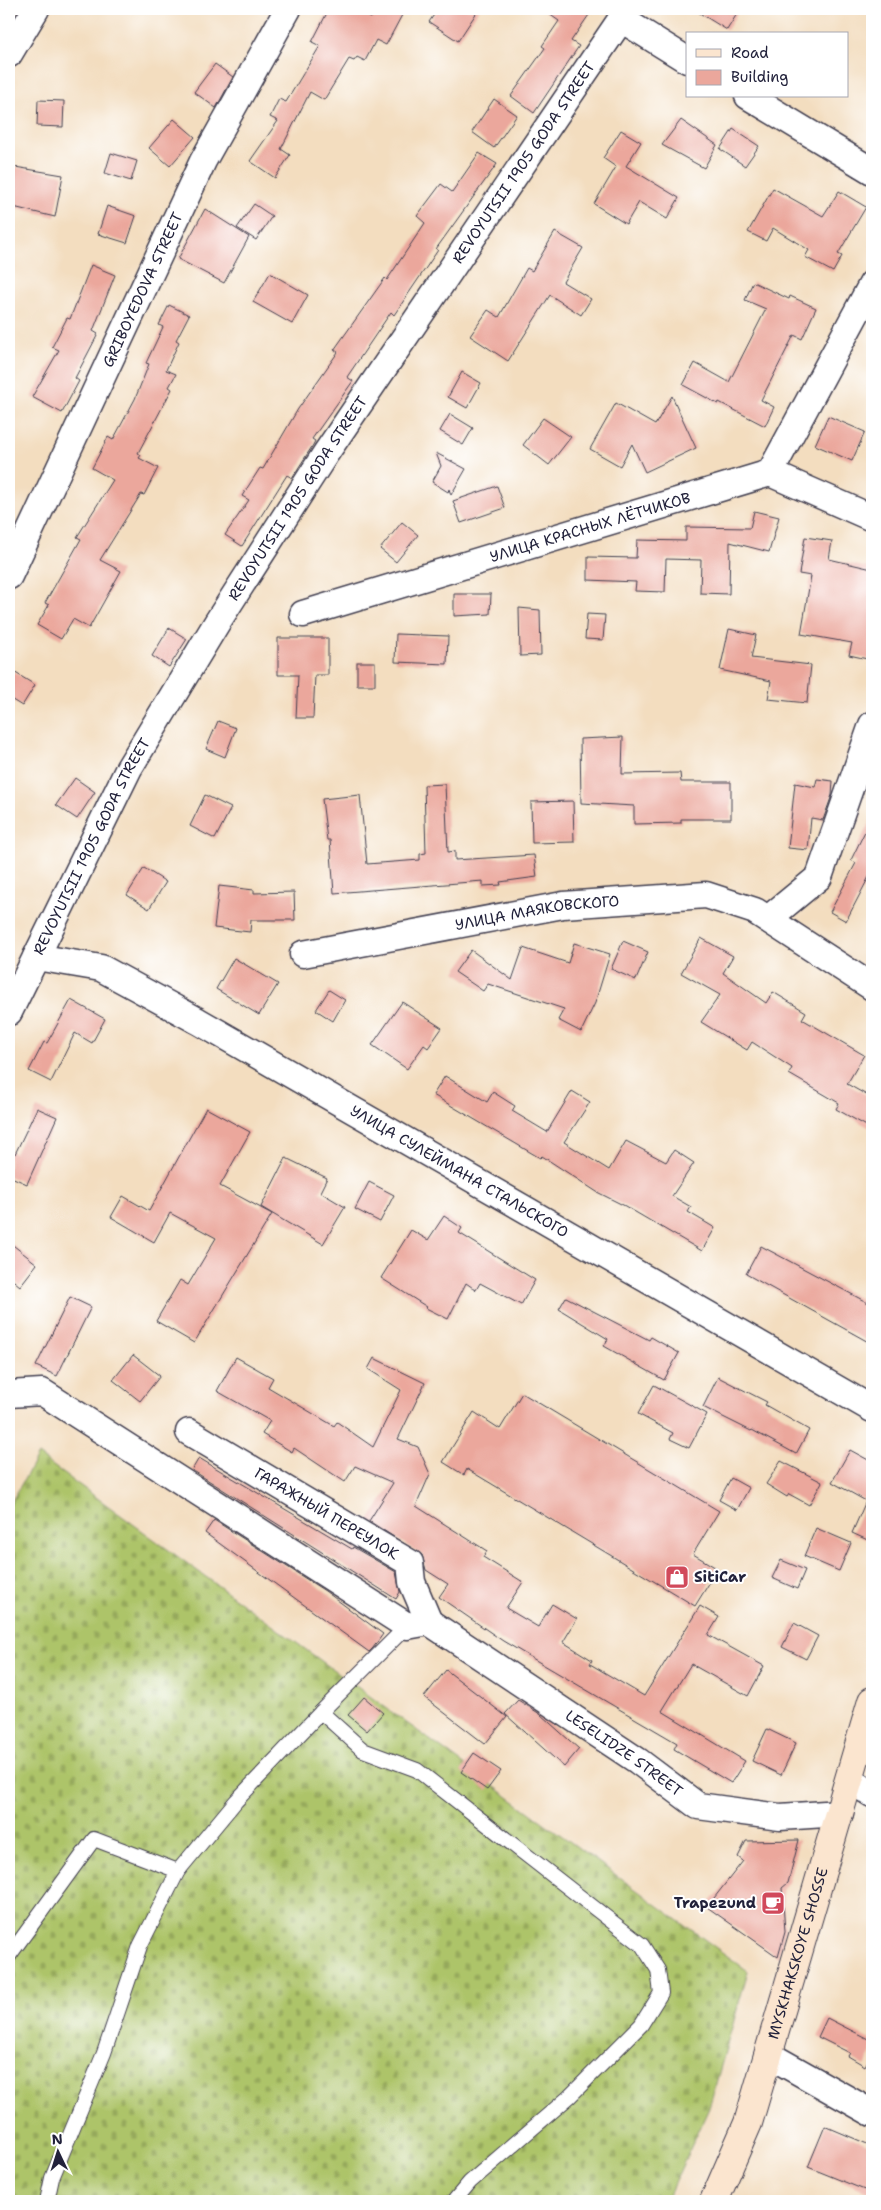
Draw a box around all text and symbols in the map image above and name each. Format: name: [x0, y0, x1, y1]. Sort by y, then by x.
legend: [686, 32, 848, 98]
text: Road: [731, 43, 769, 63]
street label: REVOYUTSII 1905 GODA STREET: [448, 57, 600, 267]
text: Building: [731, 67, 788, 87]
street label: GRIBOYEDOVA STREET: [98, 209, 188, 370]
street label: REVOYUTSII 1905 GODA STREET: [224, 392, 372, 604]
street label: УЛИЦА КРАСНЫХ ЛЁТЧИКОВ: [488, 488, 693, 567]
street label: REVOYUTSII 1905 GODA STREET: [29, 734, 155, 958]
street label: УЛИЦА МАЯКОВСКОГО: [453, 891, 620, 935]
street label: УЛИЦА СУЛЕЙМАНА СТАЛЬСКОГО: [346, 1101, 572, 1242]
street label: ГАРАЖНЫЙ ПЕРЕУЛОК: [251, 1463, 403, 1564]
shop icon: SitiCar: [664, 1564, 690, 1590]
place label: SitiCar: [694, 1567, 746, 1587]
street label: LESELIDZE STREET: [561, 1705, 687, 1801]
street label: MYSKHAKSKOYE SHOSSE: [763, 1865, 833, 2042]
cafe icon: Trapezund: [760, 1890, 786, 1916]
place label: Trapezund: [674, 1893, 756, 1913]
north arrow: [32, 2128, 82, 2178]
text: N: [51, 2130, 63, 2148]

